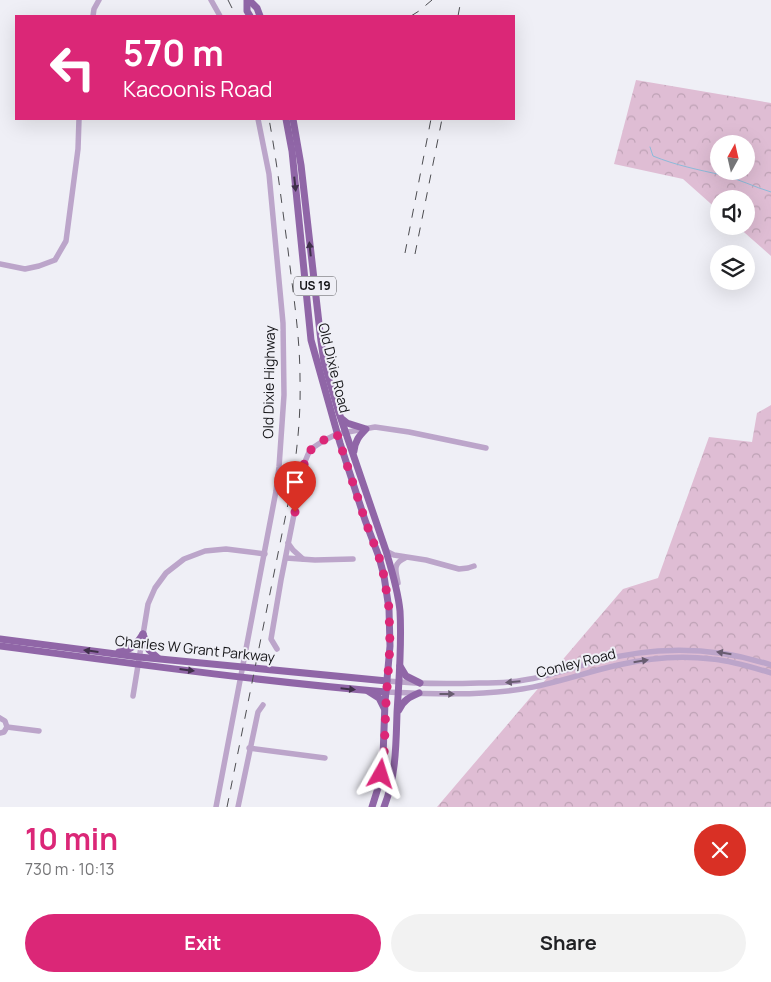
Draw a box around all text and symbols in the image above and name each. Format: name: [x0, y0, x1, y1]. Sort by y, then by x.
text: 570 m: [123, 29, 224, 77]
icon: left: [40, 35, 105, 100]
text: Kacoonis Road: [123, 74, 272, 104]
north arrow: [710, 135, 755, 180]
map controls: [710, 135, 755, 290]
one-way arrow: [291, 176, 299, 192]
button: sound: [710, 190, 755, 235]
one-way arrow: [306, 240, 314, 256]
button: layers: [710, 245, 755, 290]
road number: US 19: [294, 276, 336, 296]
street label: Old Dixie Road: [314, 321, 355, 415]
street label: Old Dixie Highway: [258, 325, 279, 439]
pin: [274, 461, 316, 512]
icon: arrive: [281, 468, 309, 496]
street label: Charles W Grant Parkway: [114, 631, 277, 666]
street label: Conley Road: [534, 643, 618, 682]
one-way arrow: [83, 646, 99, 654]
one-way arrow: [715, 649, 731, 657]
one-way arrow: [633, 656, 649, 664]
one-way arrow: [179, 666, 195, 674]
one-way arrow: [504, 678, 520, 686]
one-way arrow: [341, 685, 357, 693]
one-way arrow: [439, 690, 455, 698]
position arrow: [354, 747, 406, 799]
text: 10 min: [25, 818, 118, 859]
button: close: [694, 824, 746, 876]
text: 730 m · 10:13: [25, 858, 114, 880]
button: Exit: [25, 914, 381, 972]
button: Share: [391, 914, 746, 972]

